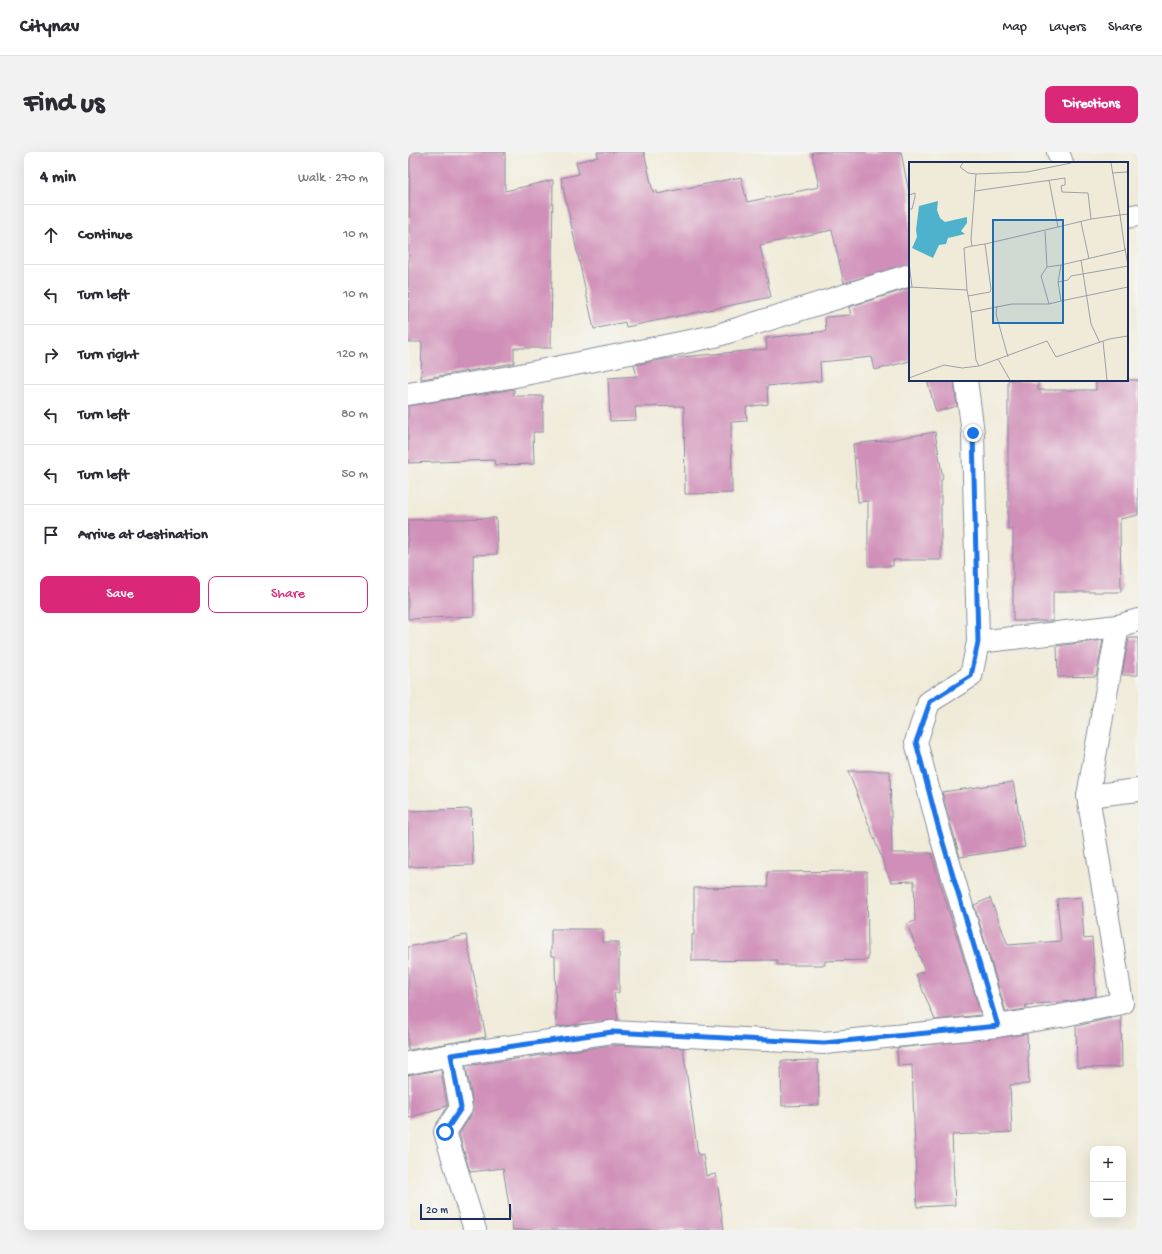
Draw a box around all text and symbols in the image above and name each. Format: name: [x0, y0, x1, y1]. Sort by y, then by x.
text: Citynav: [20, 16, 79, 39]
text: Map: [1003, 19, 1027, 36]
text: Layers: [1049, 19, 1086, 36]
text: Share: [1108, 19, 1142, 36]
button: Directions: [1045, 86, 1138, 123]
text: Find us: [24, 88, 104, 121]
inset map: [909, 162, 1128, 381]
text: 4 min: [40, 168, 76, 188]
text: Walk · 270 m: [298, 171, 368, 186]
icon: ahead: [40, 224, 62, 246]
text: Continue: [78, 226, 132, 244]
text: 10 m: [343, 227, 368, 242]
icon: left: [40, 284, 62, 306]
text: Turn left: [78, 286, 129, 304]
text: 10 m: [343, 287, 368, 302]
icon: right: [40, 344, 62, 366]
text: Turn right: [78, 346, 138, 364]
text: 120 m: [337, 347, 368, 362]
icon: left: [40, 404, 62, 426]
text: Turn left: [78, 406, 129, 424]
text: 80 m: [341, 407, 368, 422]
route end: [964, 424, 982, 442]
icon: left: [40, 464, 62, 486]
text: Turn left: [78, 466, 129, 484]
text: 50 m: [341, 467, 368, 482]
icon: arrive: [40, 524, 62, 546]
text: Arrive at destination: [78, 526, 208, 544]
button: Save: [40, 576, 200, 613]
button: Share: [208, 576, 368, 613]
route start: [436, 1123, 454, 1141]
map controls: [1090, 1146, 1126, 1218]
button: +: [1090, 1146, 1126, 1182]
button: −: [1090, 1182, 1126, 1218]
scale bar: [420, 1202, 511, 1221]
text: 20 m: [426, 1205, 448, 1217]

